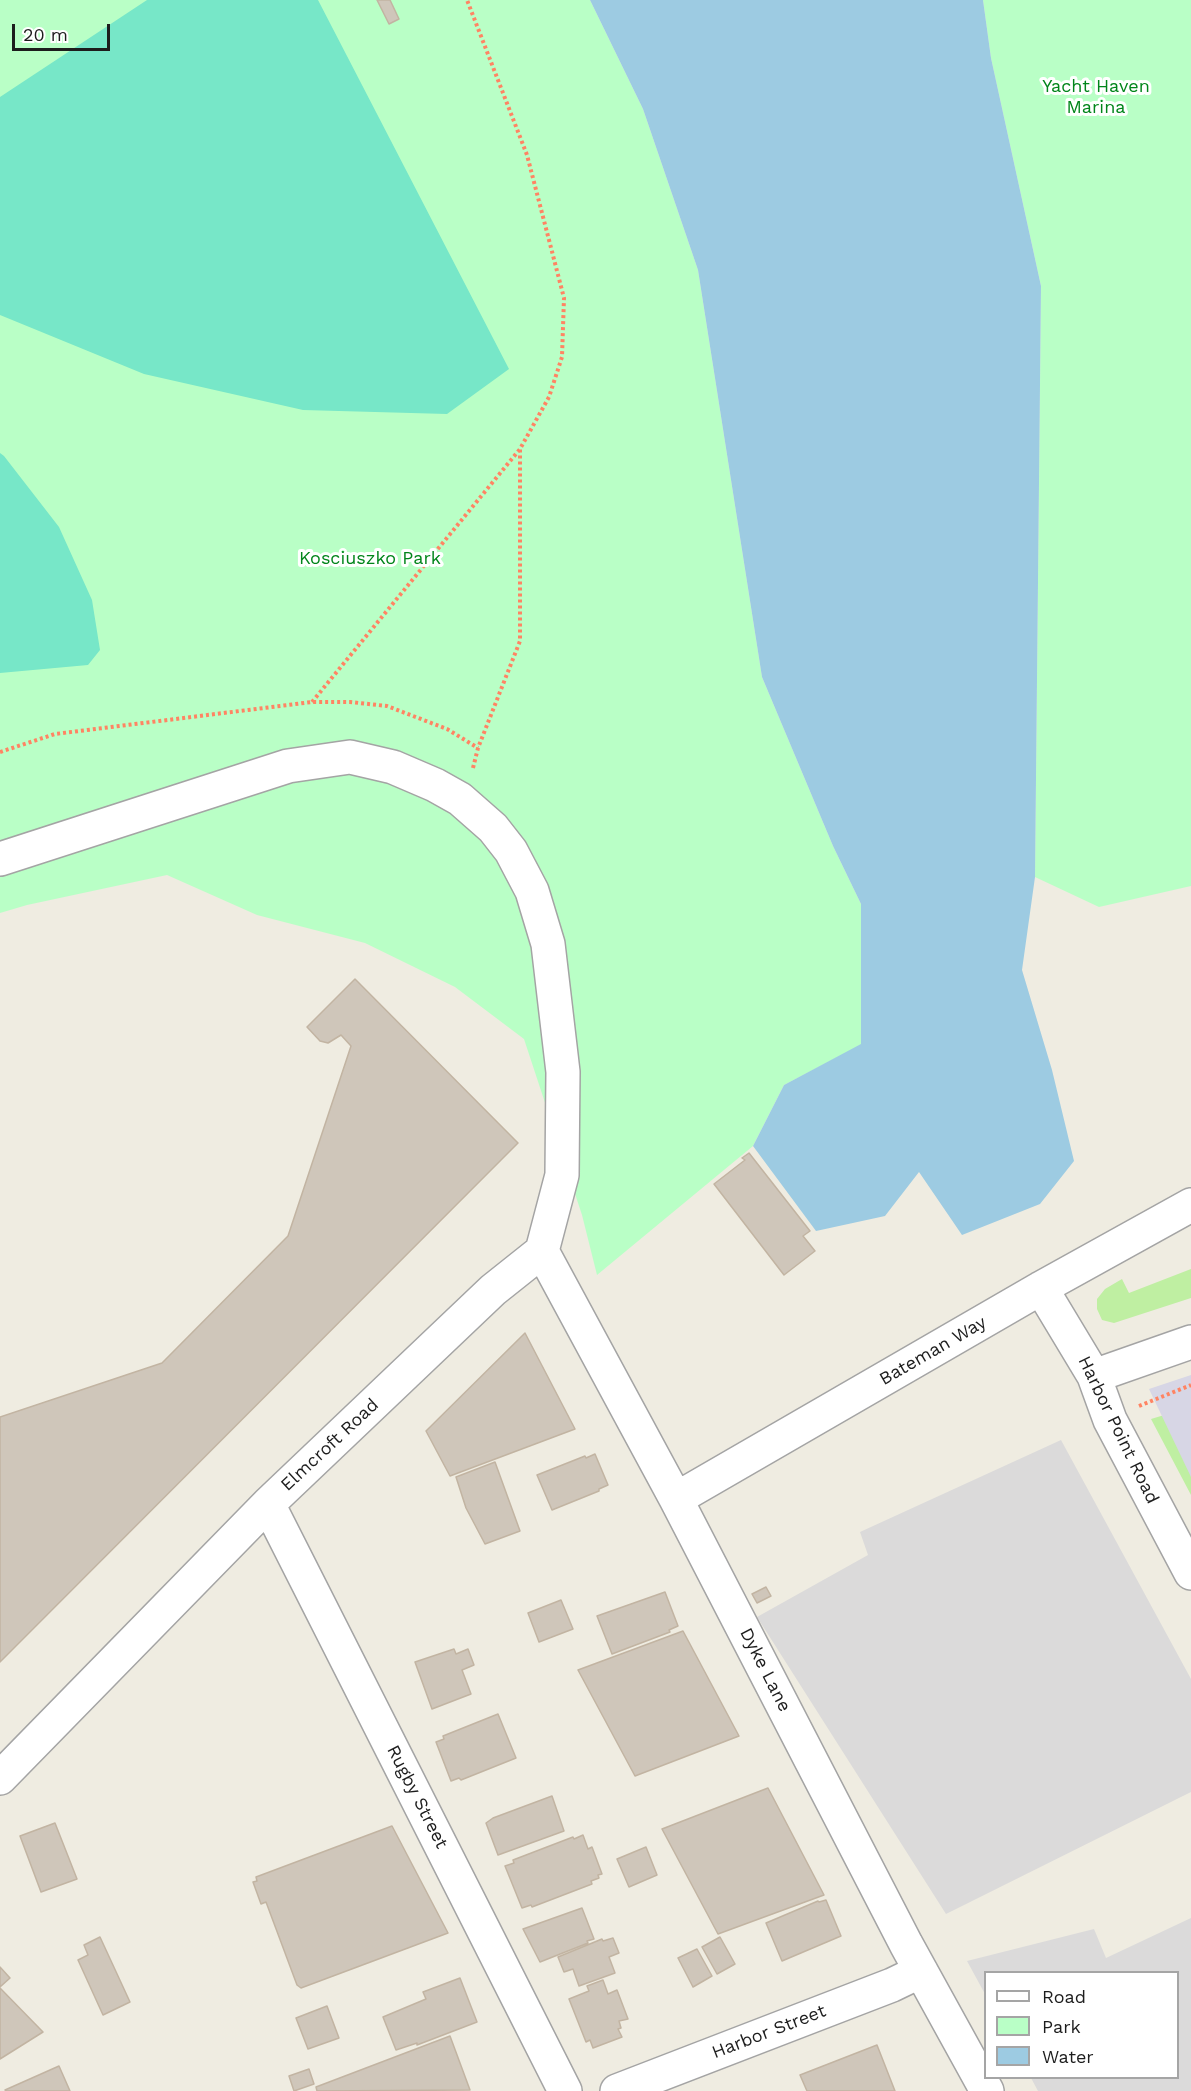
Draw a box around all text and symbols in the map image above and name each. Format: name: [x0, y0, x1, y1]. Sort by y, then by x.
scale bar: [15, 12, 112, 50]
text: 20 m: [23, 24, 68, 45]
park label: Yacht Haven Marina: [1042, 76, 1150, 118]
park label: Kosciuszko Park: [299, 548, 441, 570]
street label: Bateman Way: [876, 1312, 990, 1390]
street label: Harbor Point Road: [1073, 1353, 1163, 1507]
street label: Elmcroft Road: [277, 1394, 383, 1496]
street label: Dyke Lane: [735, 1625, 795, 1715]
street label: Rugby Street: [382, 1742, 452, 1852]
legend: [984, 1971, 1179, 2079]
text: Road: [1042, 1986, 1086, 2007]
street label: Harbor Street: [709, 2000, 829, 2064]
text: Park: [1042, 2016, 1081, 2037]
text: Water: [1042, 2046, 1094, 2067]

